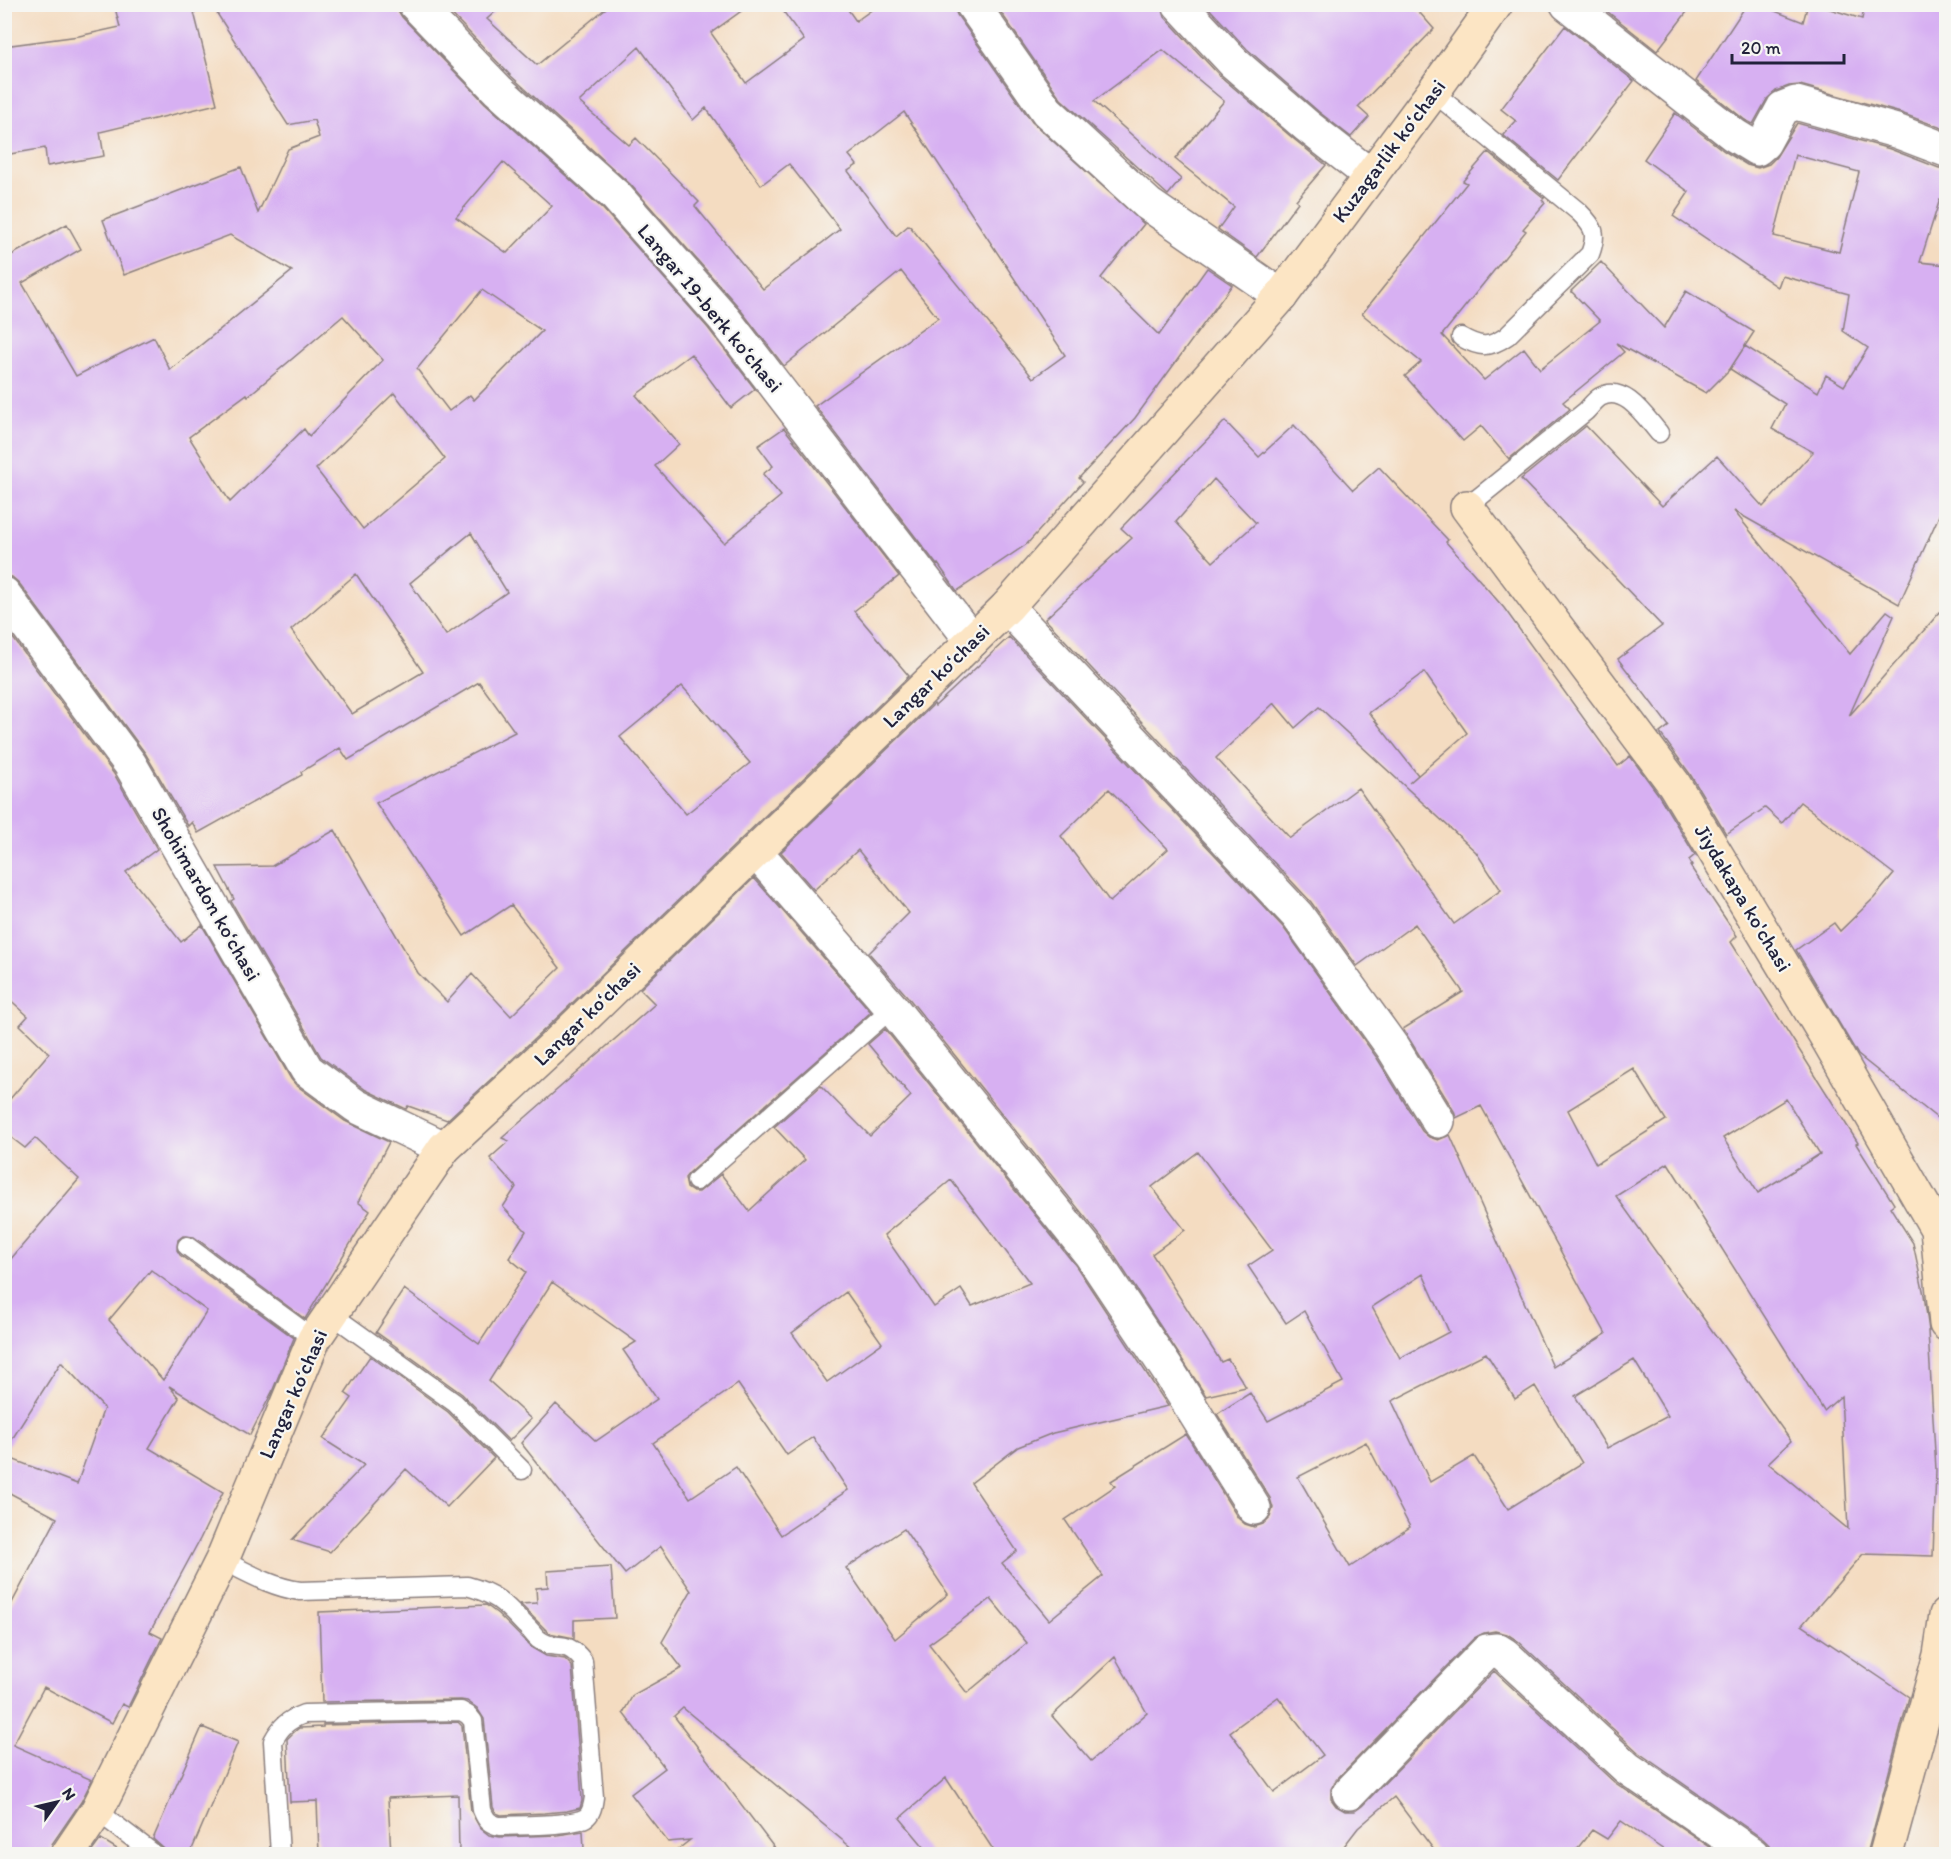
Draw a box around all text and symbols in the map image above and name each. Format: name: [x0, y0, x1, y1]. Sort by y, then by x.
scale bar: [1732, 27, 1844, 65]
text: 20 m: [1741, 37, 1781, 59]
street label: Kuzagarlik koʻchasi: [1327, 74, 1451, 227]
street label: Langar 19-berk koʻchasi: [633, 218, 788, 397]
street label: Langar koʻchasi: [877, 618, 994, 733]
street label: Shohimardon koʻchasi: [146, 802, 266, 985]
street label: Jiydakapa ko'chasi: [1690, 819, 1797, 976]
street label: Langar koʻchasi: [528, 956, 645, 1071]
street label: Langar koʻchasi: [253, 1325, 332, 1462]
north arrow: [27, 1772, 87, 1832]
text: N: [58, 1784, 80, 1804]

